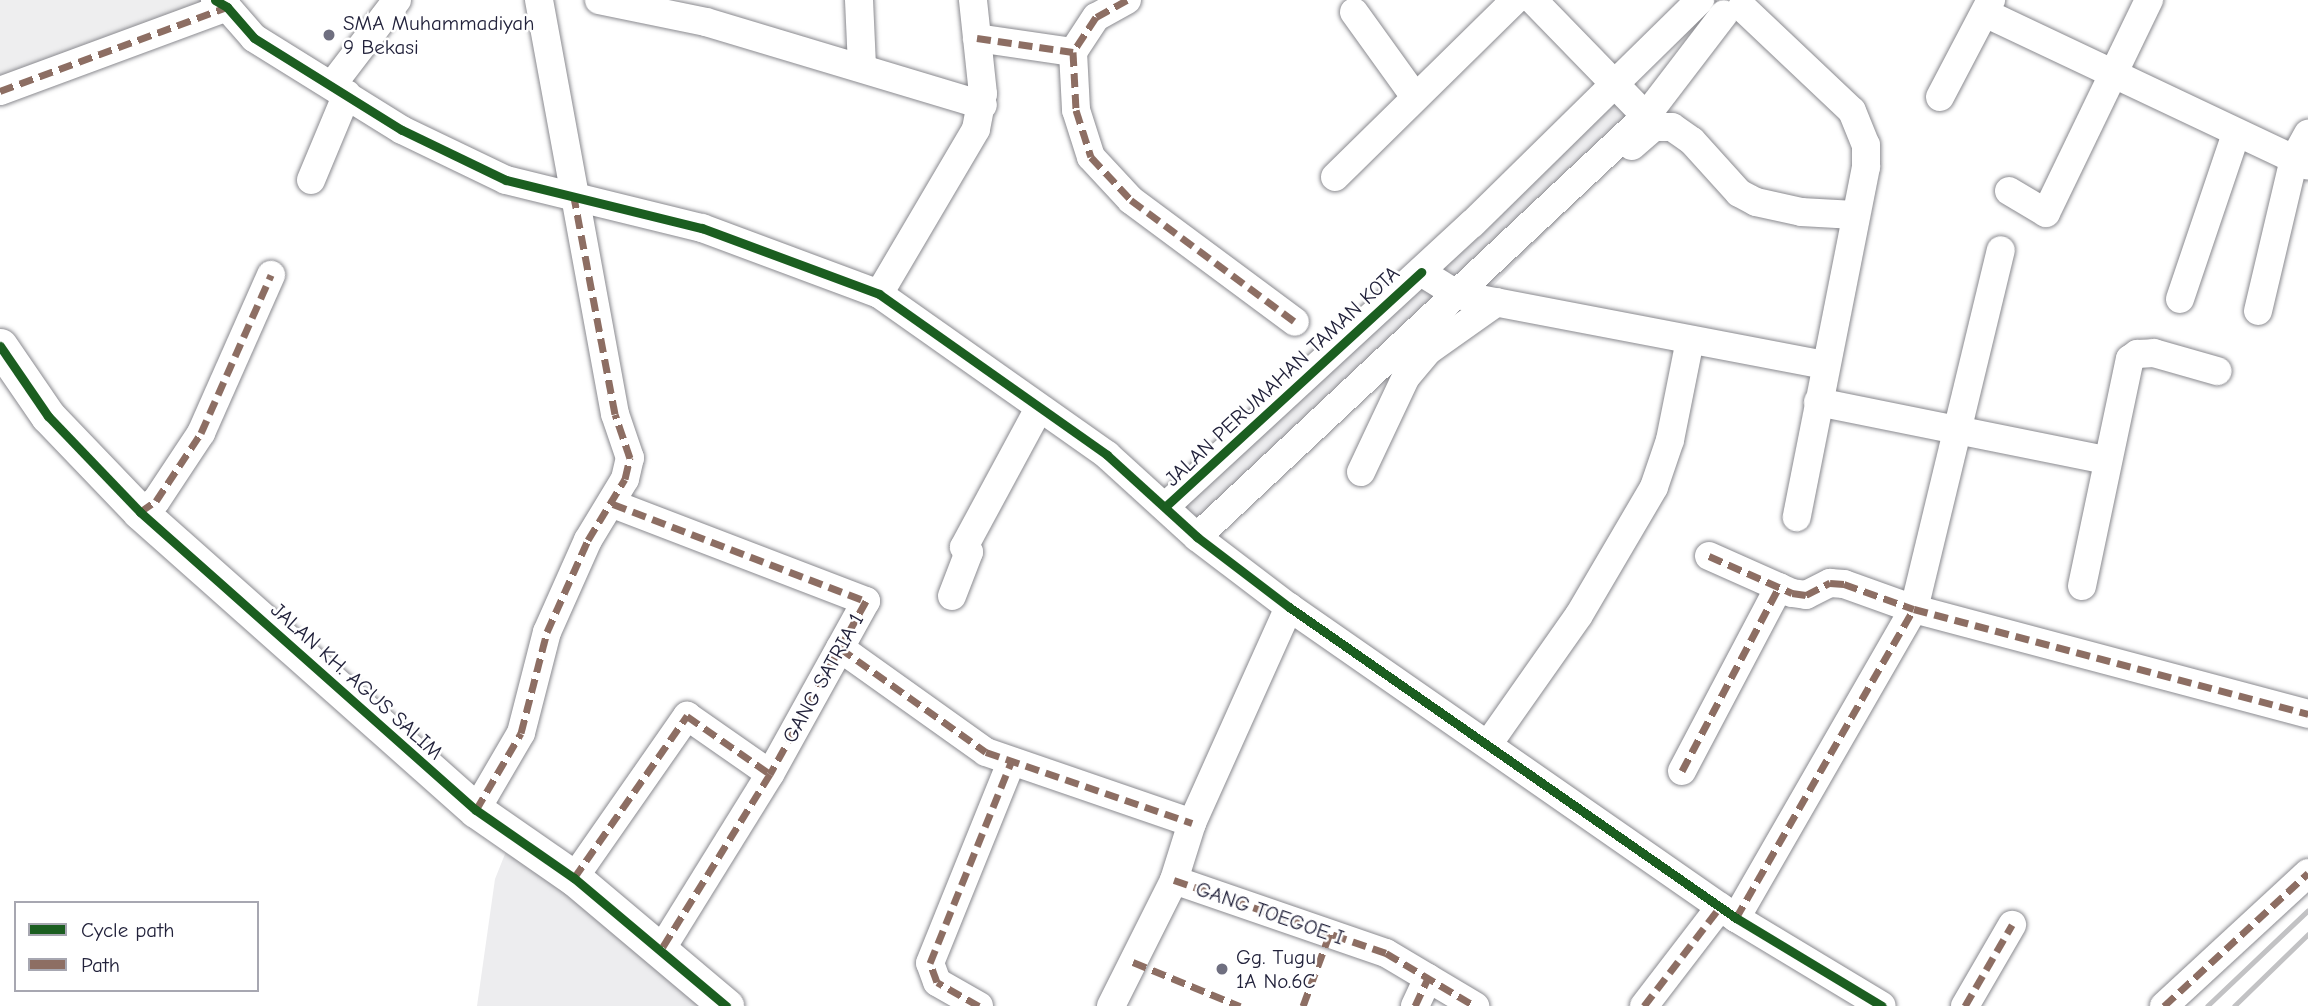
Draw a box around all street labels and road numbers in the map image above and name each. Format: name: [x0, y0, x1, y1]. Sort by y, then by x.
street label: JALAN PERUMAHAN TAMAN KOTA: [1160, 261, 1404, 491]
street label: JALAN KH. AGUS SALIM: [266, 597, 448, 765]
street label: GANG SATRIA 1: [777, 609, 869, 747]
street label: GANG TOEGOE I: [1192, 876, 1348, 950]

